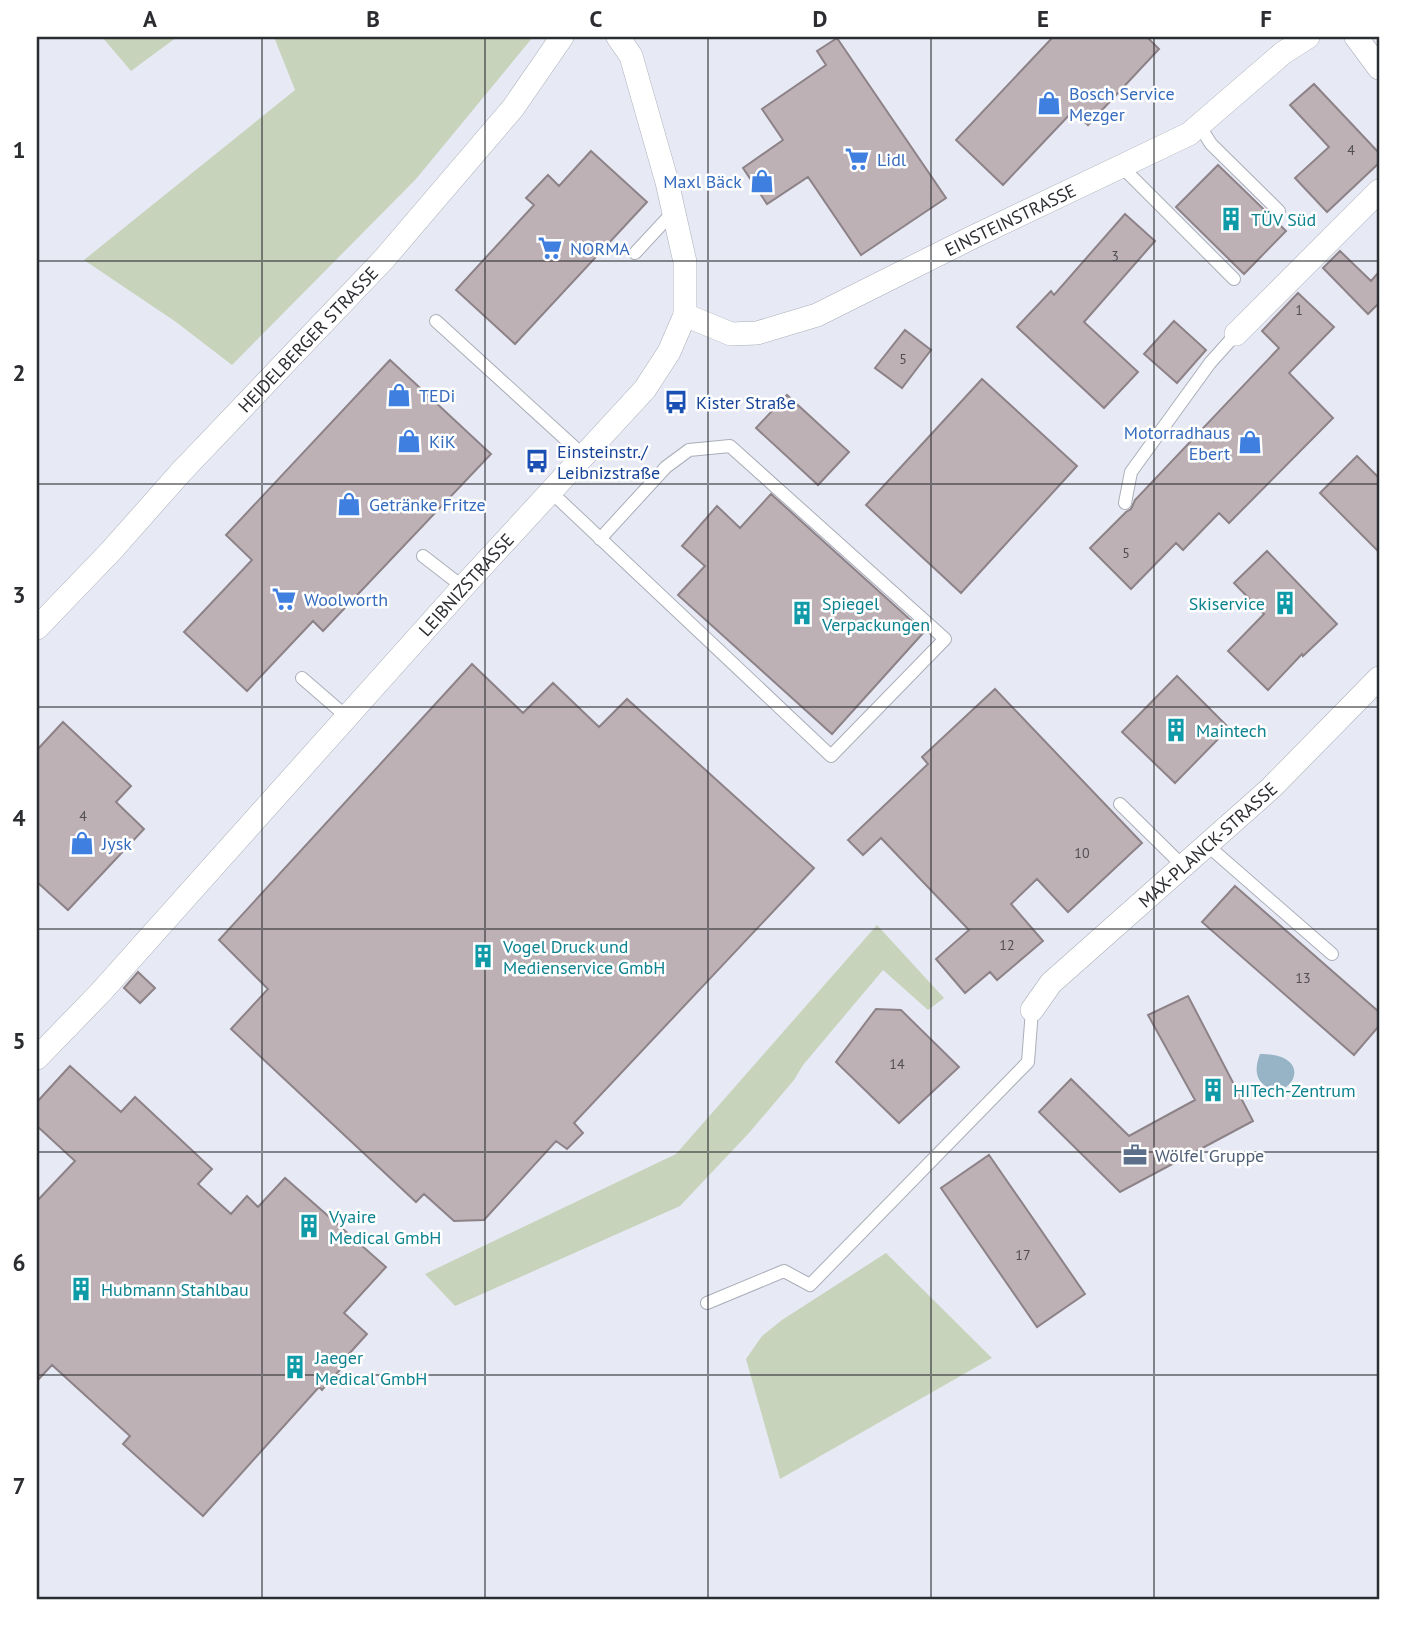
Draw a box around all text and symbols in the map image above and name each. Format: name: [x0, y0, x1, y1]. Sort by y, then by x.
text: A: [143, 4, 157, 33]
text: B: [366, 4, 380, 33]
text: C: [590, 4, 603, 33]
text: D: [813, 4, 827, 33]
text: E: [1037, 4, 1049, 33]
text: F: [1260, 4, 1272, 33]
place label: Bosch Service Mezger: [1069, 82, 1175, 126]
shop icon: Bosch Service Mezger: [1035, 89, 1063, 117]
text: 1: [12, 135, 26, 164]
house number: 4: [1347, 141, 1355, 159]
supermarket icon: Lidl: [843, 145, 871, 173]
place label: Lidl: [877, 148, 907, 171]
shop icon: Maxl Bäck: [748, 167, 776, 195]
place label: Maxl Bäck: [663, 170, 742, 193]
street label: EINSTEINSTRASSE: [941, 178, 1080, 261]
building icon: TÜV Süd: [1217, 205, 1245, 233]
place label: TÜV Süd: [1251, 208, 1316, 231]
supermarket icon: NORMA: [536, 234, 564, 262]
place label: NORMA: [570, 237, 630, 260]
house number: 3: [1111, 247, 1119, 265]
street label: HEIDELBERGER STRASSE: [233, 261, 383, 417]
house number: 1: [1295, 301, 1303, 319]
house number: 5: [899, 350, 907, 368]
text: 2: [12, 358, 26, 387]
shop icon: TEDi: [385, 381, 413, 409]
place label: TEDi: [419, 384, 455, 407]
bus stop icon: Kister Straße: [662, 388, 690, 416]
place label: Kister Straße: [696, 391, 796, 414]
place label: Motorradhaus Ebert: [1124, 421, 1230, 465]
shop icon: KiK: [395, 427, 423, 455]
shop icon: Motorradhaus Ebert: [1236, 428, 1264, 456]
place label: KiK: [429, 430, 456, 453]
place label: Einsteinstr./ Leibnizstraße: [557, 440, 660, 484]
bus stop icon: Einsteinstr./ Leibnizstraße: [523, 447, 551, 475]
shop icon: Getränke Fritze: [335, 490, 363, 518]
place label: Getränke Fritze: [369, 493, 486, 516]
street label: LEIBNIZSTRASSE: [413, 528, 518, 641]
house number: 5: [1122, 544, 1130, 562]
text: 3: [12, 580, 26, 609]
supermarket icon: Woolworth: [270, 585, 298, 613]
place label: Woolworth: [304, 588, 388, 611]
building icon: Skiservice: [1271, 589, 1299, 617]
place label: Spiegel Verpackungen: [821, 592, 930, 636]
place label: Skiservice: [1189, 592, 1265, 615]
building icon: Spiegel Verpackungen: [788, 599, 816, 627]
building icon: Maintech: [1162, 716, 1190, 744]
place label: Maintech: [1196, 719, 1267, 742]
street label: MAX-PLANCK-STRASSE: [1133, 777, 1282, 912]
text: 4: [12, 803, 26, 832]
house number: 4: [79, 807, 87, 825]
shop icon: Jysk: [68, 829, 96, 857]
place label: Jysk: [101, 832, 132, 855]
house number: 10: [1074, 844, 1090, 862]
place label: Vogel Druck und Medienservice GmbH: [502, 935, 665, 979]
house number: 12: [999, 936, 1015, 954]
building icon: Vogel Druck und Medienservice GmbH: [469, 942, 497, 970]
house number: 13: [1295, 969, 1311, 987]
text: 5: [12, 1026, 26, 1055]
house number: 14: [889, 1055, 905, 1073]
building icon: HITech-Zentrum: [1199, 1076, 1227, 1104]
place label: HITech-Zentrum: [1233, 1079, 1356, 1102]
office icon: Wölfel Gruppe: [1121, 1141, 1149, 1169]
place label: Wölfel Gruppe: [1155, 1144, 1264, 1167]
place label: Vyaire Medical GmbH: [328, 1205, 441, 1249]
building icon: Vyaire Medical GmbH: [295, 1212, 323, 1240]
house number: 17: [1015, 1246, 1031, 1264]
text: 6: [12, 1248, 26, 1277]
building icon: Hubmann Stahlbau: [67, 1275, 95, 1303]
place label: Hubmann Stahlbau: [101, 1278, 249, 1301]
place label: Jaeger Medical GmbH: [314, 1346, 427, 1390]
building icon: Jaeger Medical GmbH: [281, 1353, 309, 1381]
text: 7: [12, 1471, 26, 1500]

